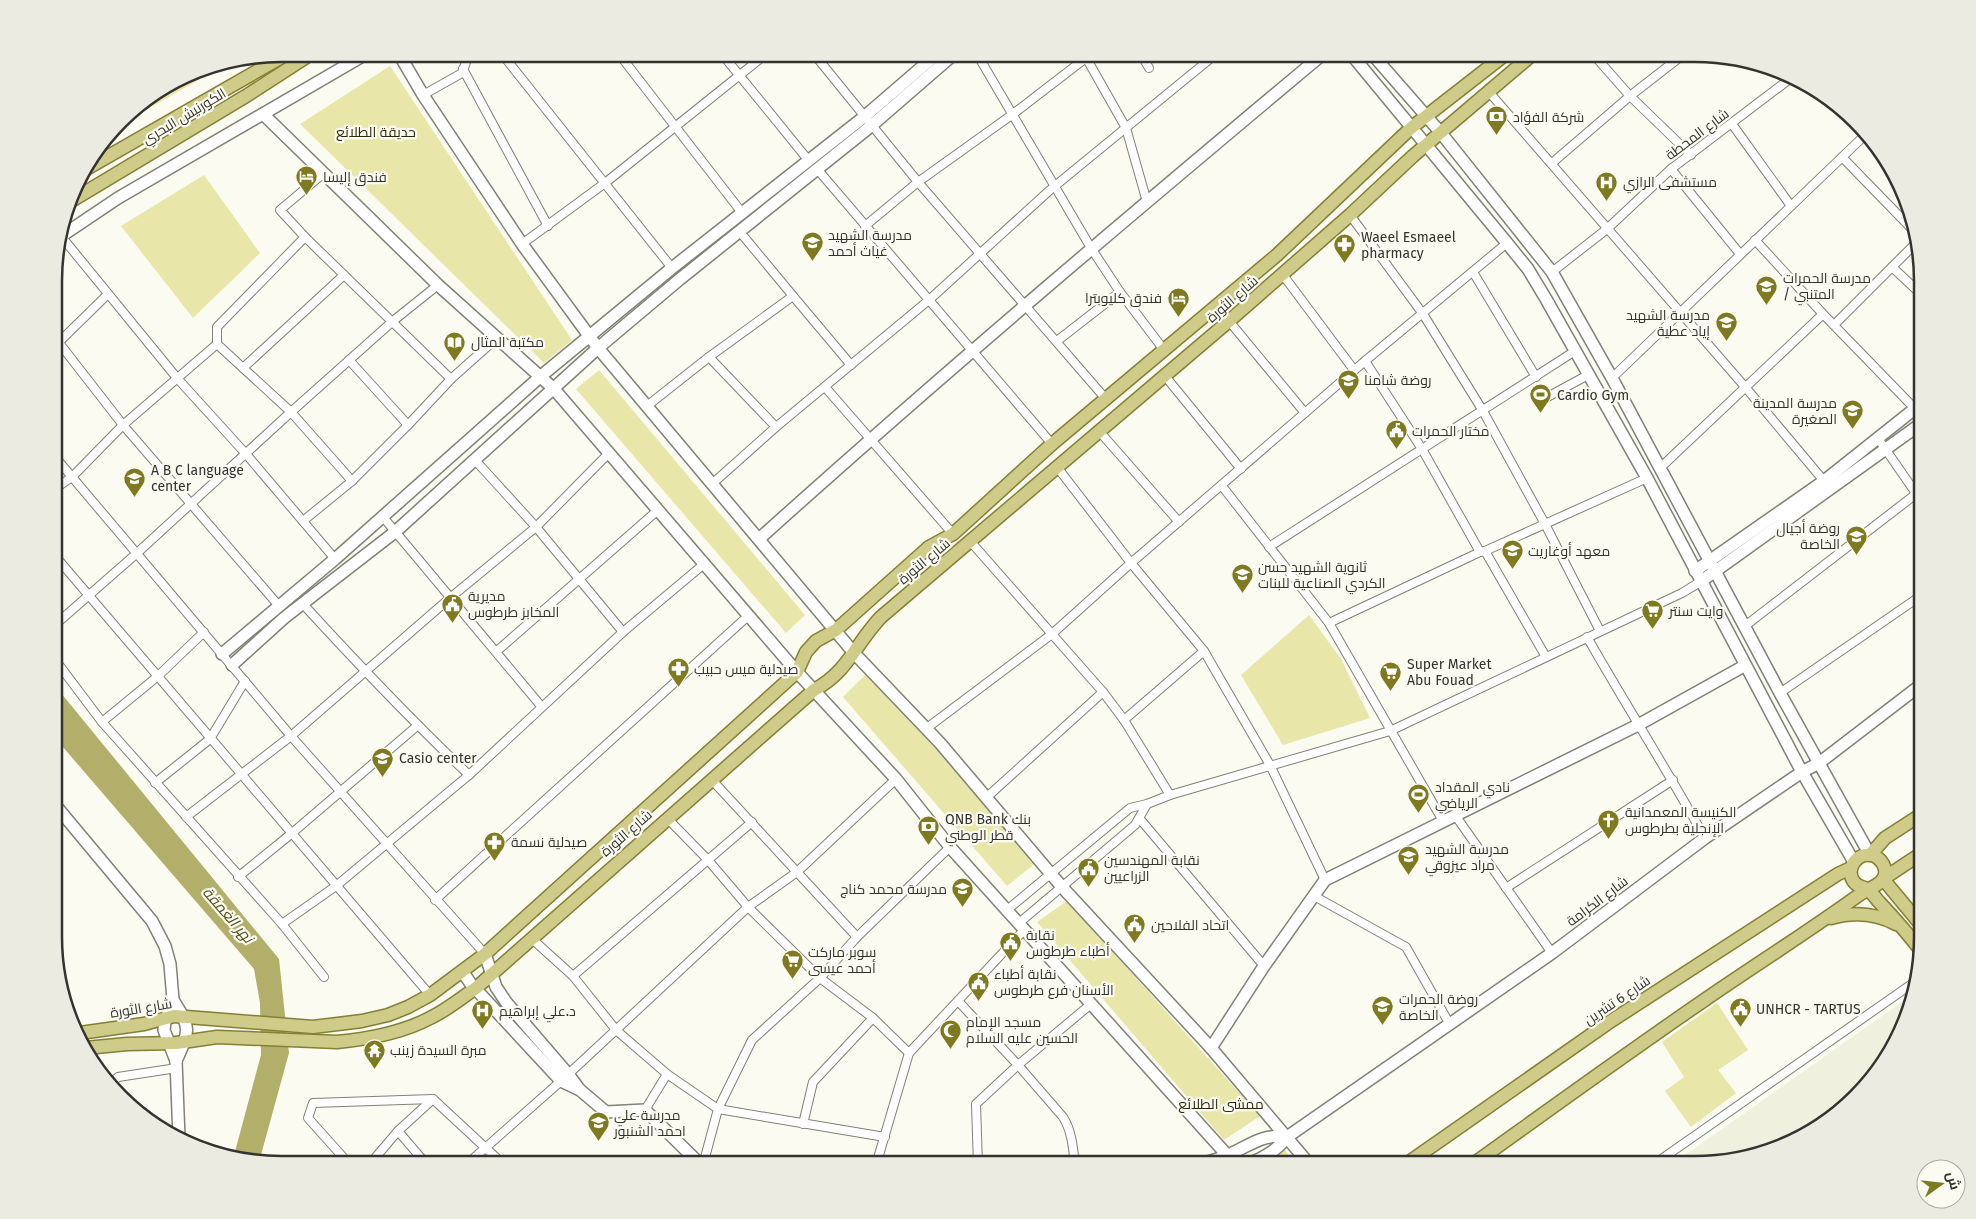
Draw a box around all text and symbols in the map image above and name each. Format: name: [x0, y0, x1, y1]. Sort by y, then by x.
street label: الكورنيش البحري: [139, 85, 231, 151]
bank icon: شركة الفؤاد: [1485, 105, 1509, 136]
street label: شارع المحطة: [1662, 105, 1732, 164]
place label: شركة الفؤاد: [1513, 109, 1584, 126]
park label: حديقة الطلائع: [336, 124, 416, 141]
hotel icon: فندق إليسا: [295, 165, 319, 196]
place label: فندق إليسا: [323, 169, 387, 186]
hospital icon: مستشفى الرازي: [1595, 170, 1619, 201]
place label: مستشفى الرازي: [1623, 174, 1717, 194]
place label: مدرسة الشهيد غياث أحمد: [828, 227, 912, 260]
place label: Waeel Esmaeel pharmacy: [1361, 229, 1456, 262]
school or university icon: مدرسة الشهيد غياث أحمد: [800, 231, 824, 262]
pharmacy icon: Waeel Esmaeel pharmacy: [1333, 233, 1357, 264]
place label: مدرسة الحمرات / المتنبي: [1783, 270, 1871, 306]
street label: شارع الثورة: [1203, 272, 1261, 326]
school or university icon: مدرسة الحمرات / المتنبي: [1755, 274, 1779, 305]
hotel icon: فندق كليوبترا: [1166, 286, 1190, 317]
place label: فندق كليوبترا: [1085, 290, 1162, 307]
place label: مدرسة الشهيد إياد عطية: [1626, 307, 1710, 340]
school or university icon: مدرسة الشهيد إياد عطية: [1714, 311, 1738, 342]
library icon: مكتبة المثال: [443, 330, 467, 361]
place label: مكتبة المثال: [471, 334, 544, 351]
school or university icon: روضة شامنا: [1336, 368, 1360, 399]
place label: روضة شامنا: [1364, 372, 1432, 389]
sports icon: Cardio Gym: [1529, 383, 1553, 414]
place label: Cardio Gym: [1557, 387, 1629, 404]
place label: مدرسة المدينة الصغيرة: [1753, 395, 1837, 428]
school or university icon: مدرسة المدينة الصغيرة: [1841, 399, 1865, 430]
public building icon: مختار الحمرات: [1384, 419, 1408, 450]
place label: مختار الحمرات: [1412, 423, 1490, 440]
place label: A B C language center: [151, 462, 244, 495]
school or university icon: A B C language center: [123, 466, 147, 497]
place label: روضة أجيال الخاصة: [1776, 519, 1840, 553]
school or university icon: روضة أجيال الخاصة: [1844, 524, 1868, 555]
street label: شارع الثورة: [895, 535, 954, 588]
school or university icon: معهد أوغاريت: [1500, 539, 1524, 570]
place label: معهد أوغاريت: [1528, 542, 1610, 560]
place label: ثانوية الشهيد حسن الكردي الصناعية للبنات: [1258, 559, 1386, 595]
school or university icon: ثانوية الشهيد حسن الكردي الصناعية للبنات: [1230, 563, 1254, 594]
place label: مديرية المخابز طرطوس: [468, 588, 559, 621]
public building icon: مديرية المخابز طرطوس: [440, 592, 464, 623]
supermarket icon: وايت سنتر: [1641, 599, 1665, 630]
place label: وايت سنتر: [1668, 603, 1723, 620]
place label: Super Market Abu Fouad: [1407, 656, 1492, 689]
pharmacy icon: صيدلية ميس حبيب: [666, 657, 690, 688]
supermarket icon: Super Market Abu Fouad: [1379, 660, 1403, 691]
place label: صيدلية ميس حبيب: [694, 661, 799, 678]
school or university icon: Casio center: [371, 746, 395, 777]
place label: Casio center: [399, 750, 477, 767]
place label: نادي المقداد الرياضي: [1435, 779, 1510, 814]
sports icon: نادي المقداد الرياضي: [1407, 783, 1431, 814]
place label: الكنيسة المعمدانية الإنجلية بطرطوس: [1625, 804, 1737, 837]
street label: شارع الثورة: [597, 806, 655, 860]
church icon: الكنيسة المعمدانية الإنجلية بطرطوس: [1597, 808, 1621, 839]
place label: QNB Bank بنك قطر الوطني: [945, 811, 1031, 847]
bank icon: QNB Bank بنك قطر الوطني: [917, 815, 941, 846]
pharmacy icon: صيدلية نسمة: [483, 830, 507, 861]
place label: صيدلية نسمة: [511, 834, 587, 851]
place label: مدرسة الشهيد مراد عيزوقي: [1425, 841, 1509, 877]
school or university icon: مدرسة الشهيد مراد عيزوقي: [1397, 845, 1421, 876]
place label: نقابة المهندسين الزراعيين: [1104, 852, 1200, 885]
public building icon: نقابة المهندسين الزراعيين: [1076, 856, 1100, 887]
street label: شارع الكرامة: [1563, 873, 1631, 930]
school or university icon: مدرسة محمد كناج: [951, 877, 975, 908]
place label: مدرسة محمد كناج: [840, 881, 947, 898]
water label: نهر الغمقة: [199, 883, 259, 948]
public building icon: اتحاد الفلاحين: [1123, 913, 1147, 944]
place label: اتحاد الفلاحين: [1151, 917, 1229, 934]
place label: نقابة أطباء طرطوس: [1026, 927, 1110, 960]
public building icon: نقابة أطباء طرطوس: [998, 931, 1022, 962]
place label: سوبر ماركت أحمد عيسى: [808, 944, 876, 977]
supermarket icon: سوبر ماركت أحمد عيسى: [780, 948, 804, 979]
place label: نقابة أطباء الأسنان فرع طرطوس: [994, 965, 1114, 999]
public building icon: نقابة أطباء الأسنان فرع طرطوس: [966, 970, 990, 1001]
street label: شارع 6 تشرين: [1581, 972, 1654, 1029]
place label: روضة الحمرات الخاصة: [1399, 991, 1478, 1024]
street label: شارع الثورة: [109, 995, 173, 1022]
school or university icon: روضة الحمرات الخاصة: [1371, 995, 1395, 1026]
public building icon: UNHCR - TARTUS: [1728, 997, 1752, 1028]
hospital icon: د.علي إبراهيم: [471, 999, 495, 1030]
place label: UNHCR - TARTUS: [1756, 1001, 1861, 1018]
place label: د.علي إبراهيم: [499, 1003, 576, 1023]
place label: مسجد الإمام الحسين عليه السلام: [966, 1014, 1078, 1048]
mosque icon: مسجد الإمام الحسين عليه السلام: [938, 1018, 962, 1049]
temple icon: مبرة السيدة زينب: [362, 1038, 386, 1069]
place label: مبرة السيدة زينب: [390, 1042, 486, 1059]
park label: ممشى الطلائع: [1178, 1096, 1264, 1113]
place label: مدرسة علي احمد الشنبور: [613, 1107, 686, 1140]
school or university icon: مدرسة علي احمد الشنبور: [586, 1111, 610, 1142]
north arrow: [1916, 1159, 1966, 1209]
text: ش: [1943, 1170, 1964, 1192]

